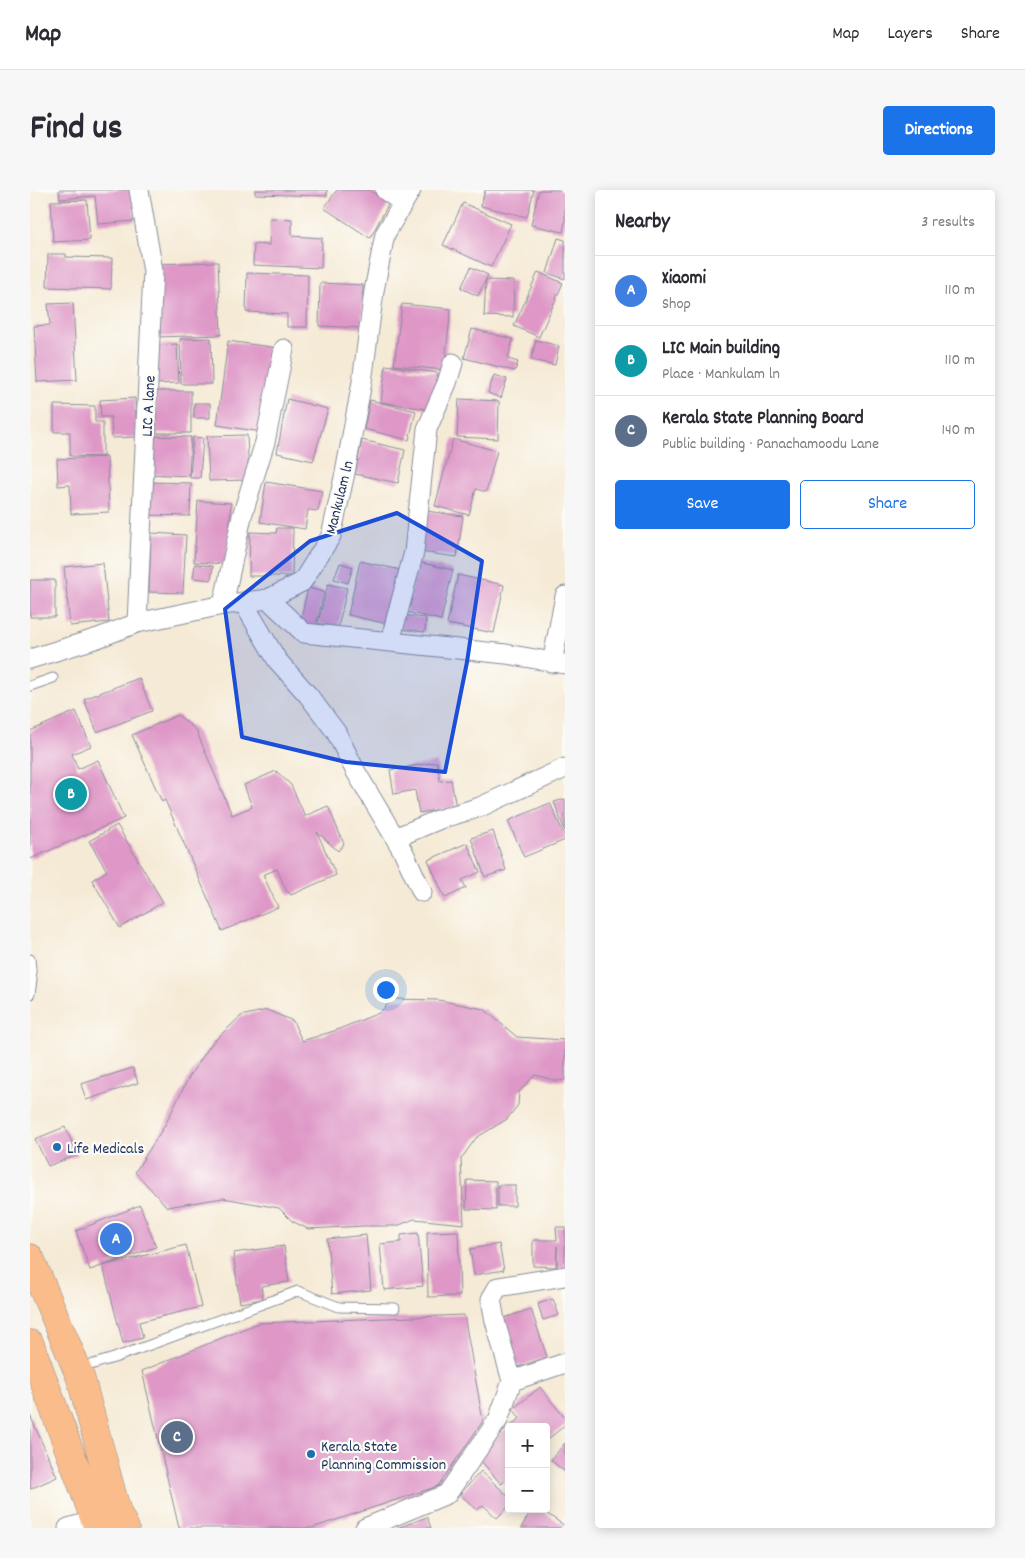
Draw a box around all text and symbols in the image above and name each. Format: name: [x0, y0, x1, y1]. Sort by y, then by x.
text: Map: [25, 18, 61, 52]
text: Map: [832, 22, 859, 47]
text: Layers: [887, 22, 933, 47]
text: Share: [961, 22, 1000, 47]
text: Find us: [30, 105, 122, 155]
button: Directions: [883, 106, 995, 155]
text: Nearby: [615, 208, 670, 238]
text: 3 results: [921, 211, 975, 234]
text: Xiaomi: [662, 266, 706, 293]
text: A: [627, 279, 635, 302]
text: 110 m: [945, 279, 975, 302]
text: Shop: [662, 293, 691, 316]
text: LIC Main building: [662, 336, 780, 363]
text: B: [627, 349, 635, 372]
text: 110 m: [945, 349, 975, 372]
text: Place · Mankulam ln: [662, 363, 780, 386]
street label: LIC A lane: [136, 375, 163, 437]
text: Kerala State Planning Board: [662, 406, 864, 433]
text: C: [627, 419, 635, 442]
text: 140 m: [941, 419, 975, 442]
text: Public building · Panachamoodu Lane: [662, 433, 879, 456]
street label: Mankulam ln: [320, 458, 361, 537]
button: Save: [615, 480, 790, 529]
button: Share: [800, 480, 975, 529]
pin: B: [55, 775, 87, 813]
your location: [373, 977, 399, 1003]
place label: Life Medicals: [67, 1138, 144, 1161]
marker: Life Medicals: [51, 1141, 63, 1153]
pin: A: [100, 1220, 132, 1258]
pin: C: [161, 1418, 193, 1456]
map controls: [505, 1423, 550, 1513]
button: +: [505, 1423, 550, 1468]
place label: Kerala State Planning Commission: [321, 1436, 446, 1477]
marker: Kerala State Planning Commission: [305, 1448, 317, 1460]
button: −: [505, 1468, 550, 1513]

